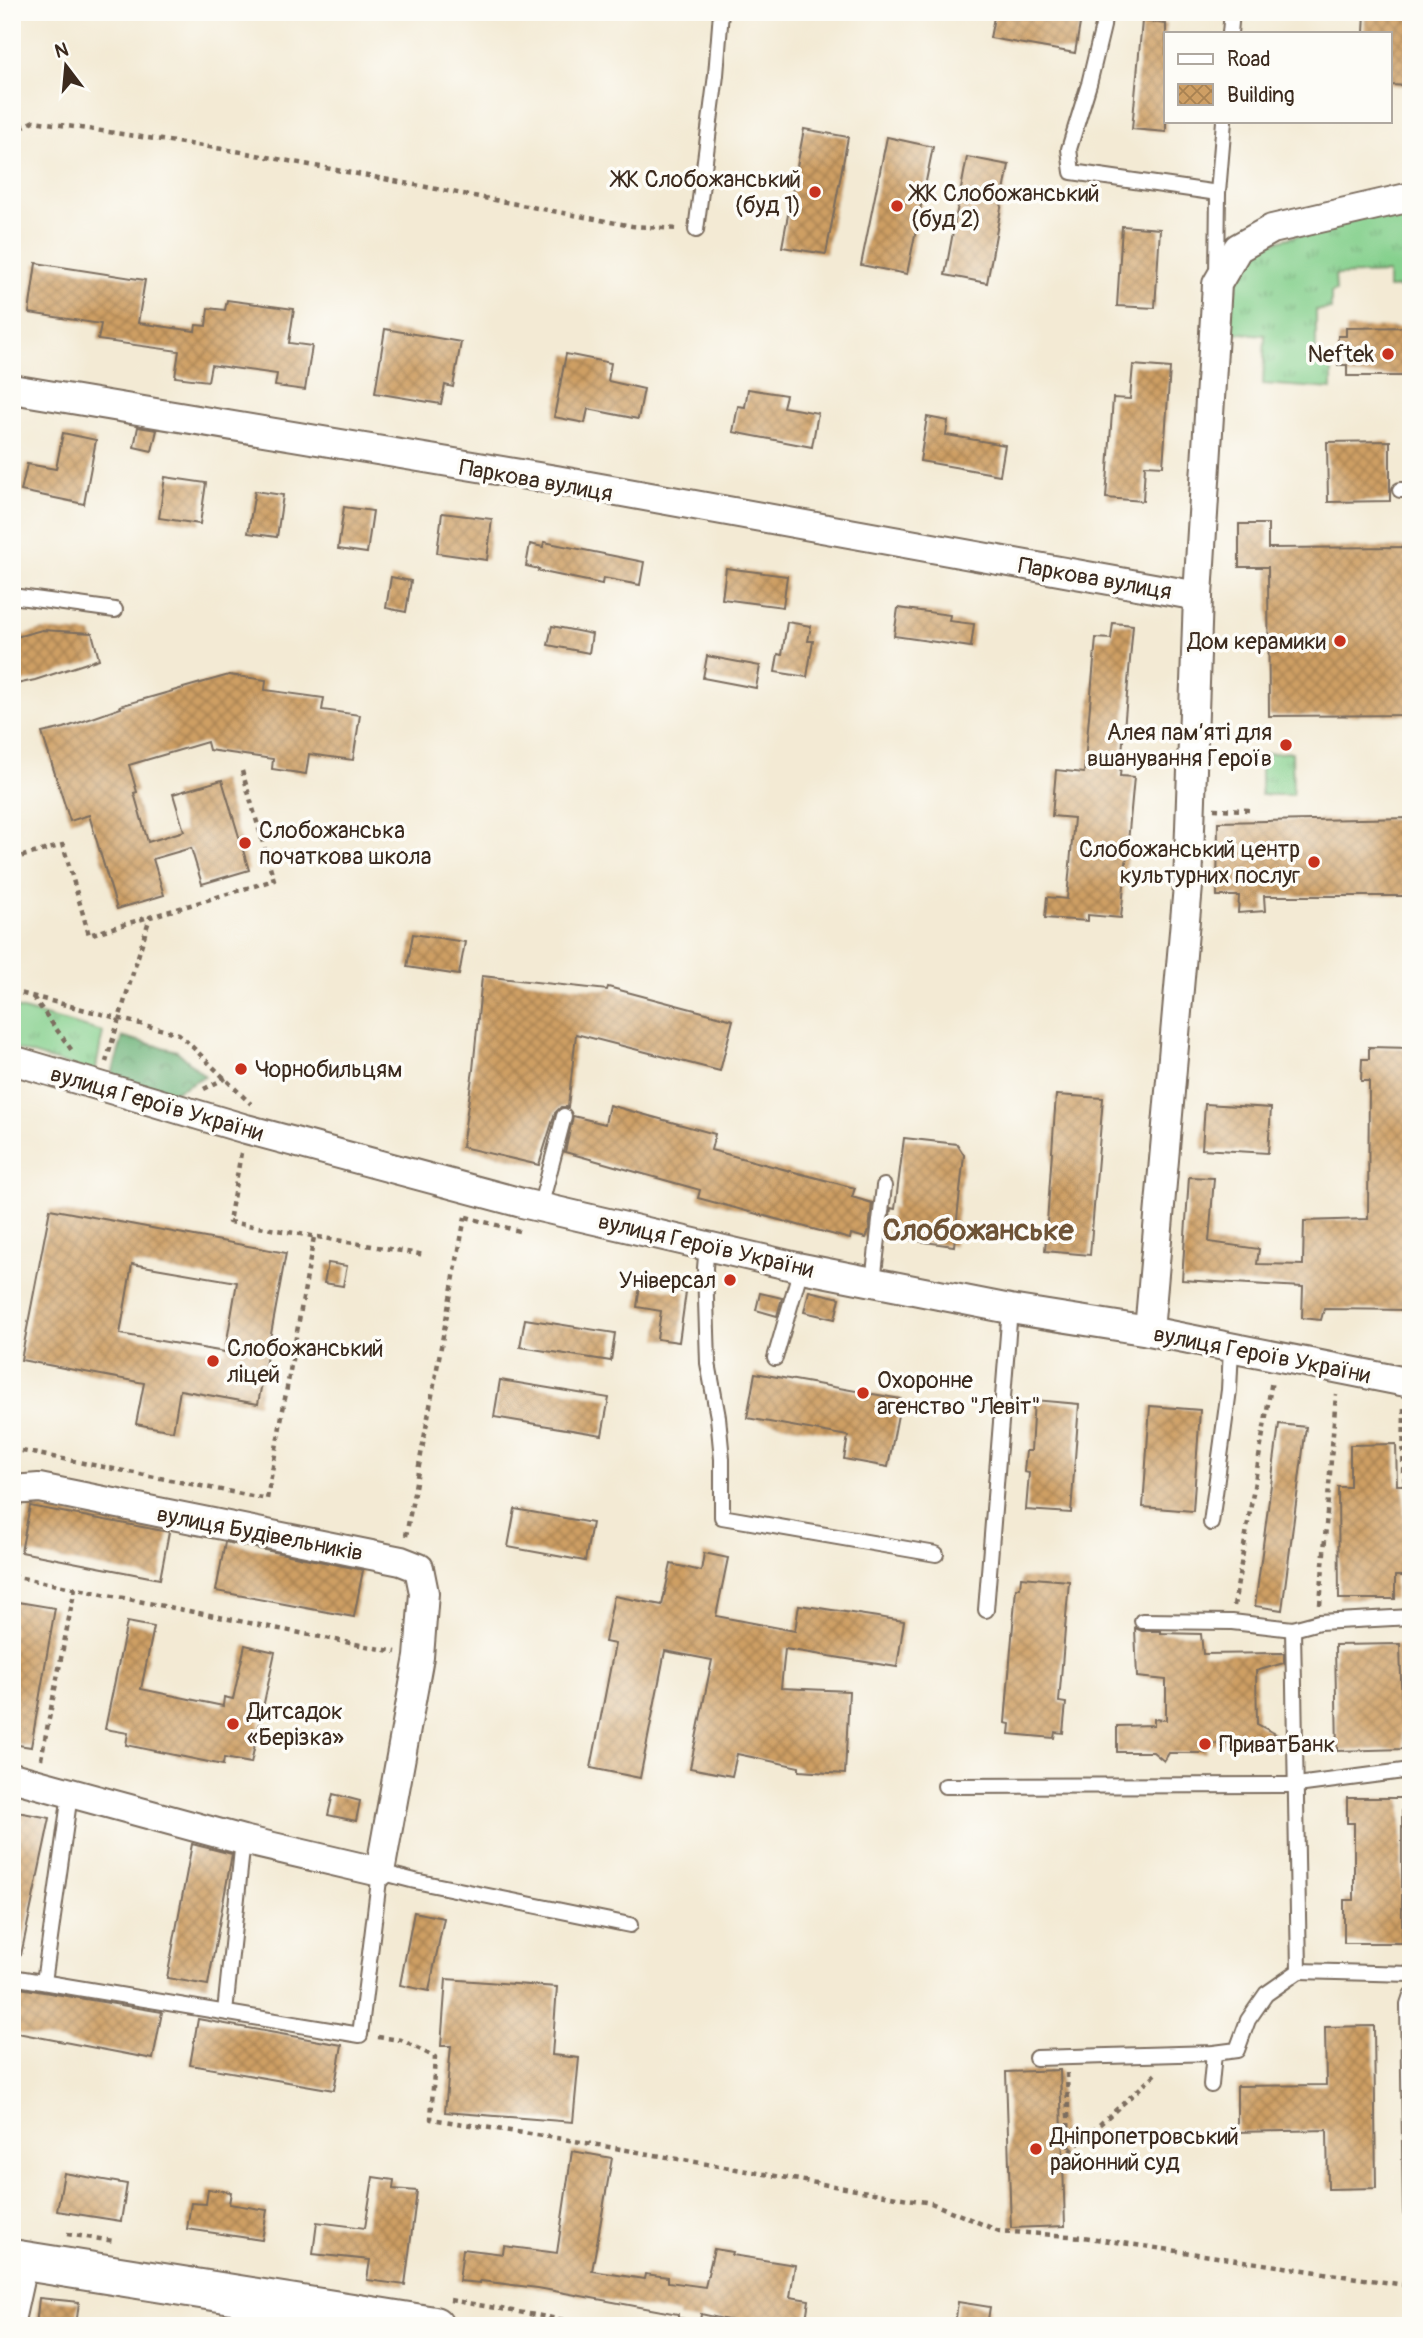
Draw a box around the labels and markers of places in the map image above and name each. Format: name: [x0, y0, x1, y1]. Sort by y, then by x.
place label: ЖК Слобожанський (буд 1): [609, 165, 801, 220]
place label: ЖК Слобожанський (буд 2): [908, 179, 1100, 234]
marker: ЖК Слобожанський (буд 1): [807, 184, 823, 200]
marker: ЖК Слобожанський (буд 2): [889, 198, 905, 214]
place label: Neftek: [1308, 340, 1374, 369]
marker: Neftek: [1380, 346, 1396, 362]
place label: Дом керамики: [1186, 627, 1326, 656]
marker: Дом керамики: [1332, 633, 1348, 649]
place label: Алея пам’яті для вшанування Героїв: [1087, 718, 1272, 773]
marker: Алея пам’яті для вшанування Героїв: [1278, 737, 1294, 753]
place label: Cлобожанська початкова школа: [259, 816, 431, 871]
marker: Cлобожанська початкова школа: [237, 835, 253, 851]
place label: Слобожанський центр культурних послуг: [1079, 835, 1300, 890]
marker: Слобожанський центр культурних послуг: [1306, 854, 1322, 870]
place label: Чорнобильцям: [255, 1055, 402, 1084]
marker: Чорнобильцям: [233, 1061, 249, 1077]
place label: Універсал: [619, 1266, 716, 1295]
marker: Універсал: [722, 1272, 738, 1288]
place label: Слобожанський ліцей: [227, 1334, 384, 1389]
marker: Слобожанський ліцей: [205, 1353, 221, 1369]
place label: Охоронне агенство "Левіт": [877, 1366, 1041, 1421]
marker: Охоронне агенство "Левіт": [855, 1385, 871, 1401]
place label: Дитсадок «Берізка»: [246, 1697, 344, 1752]
marker: Дитсадок «Берізка»: [225, 1716, 241, 1732]
place label: ПриватБанк: [1219, 1730, 1335, 1759]
marker: ПриватБанк: [1197, 1736, 1213, 1752]
place label: Дніпропетровський районний суд: [1049, 2122, 1239, 2177]
marker: Дніпропетровський районний суд: [1028, 2141, 1044, 2157]

